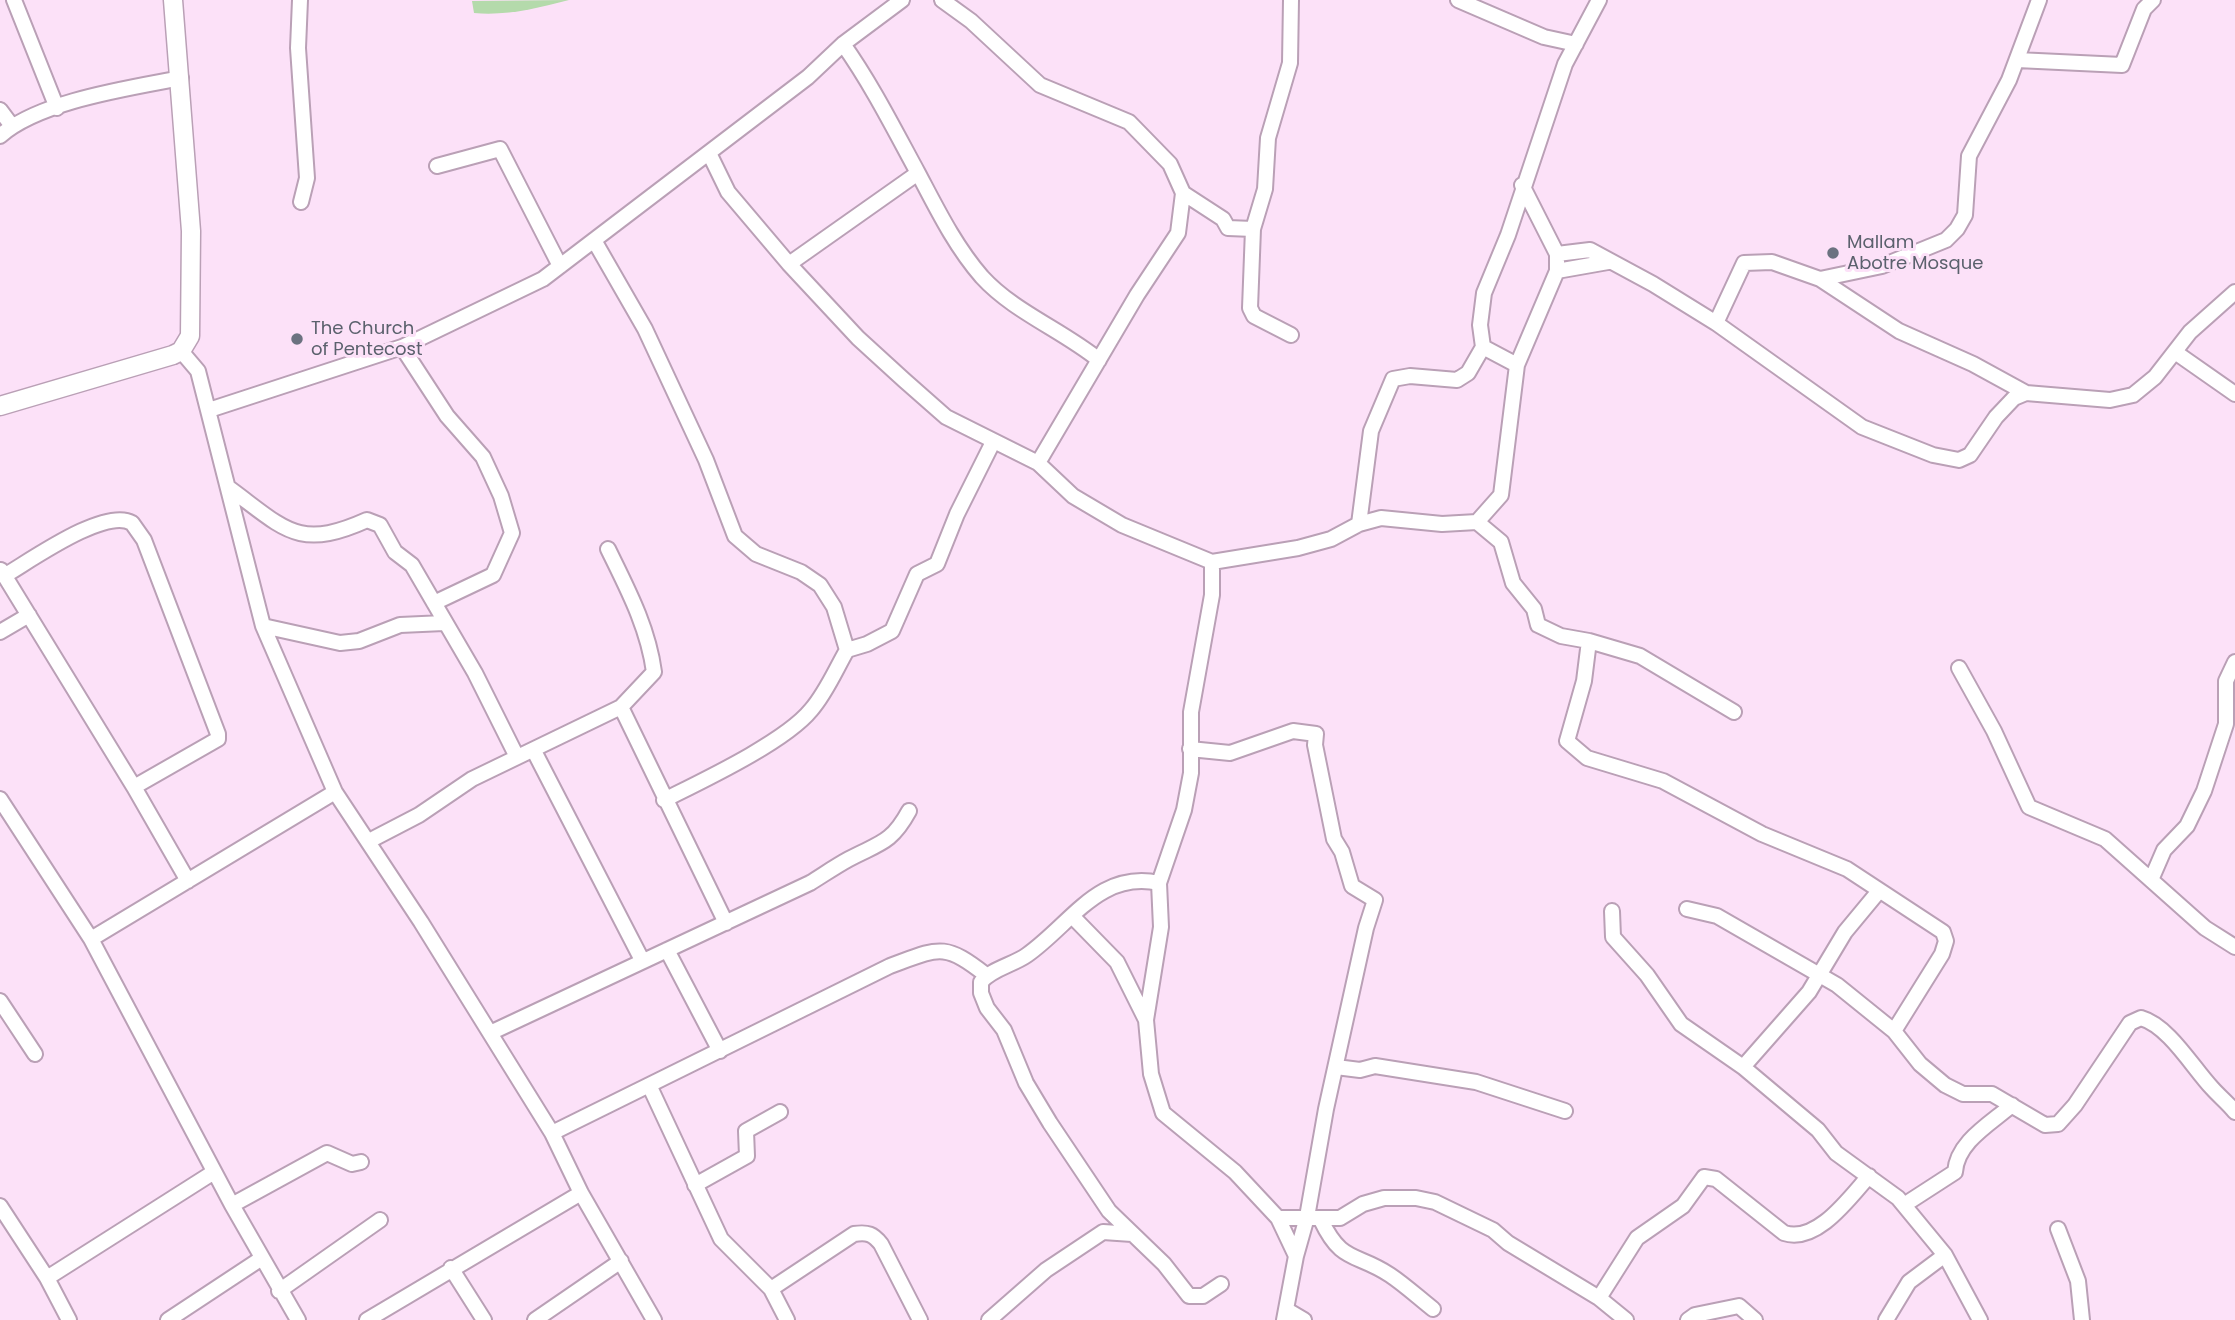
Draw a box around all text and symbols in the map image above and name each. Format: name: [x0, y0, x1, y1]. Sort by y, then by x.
place label: Mallam Abotre Mosque: [1847, 232, 1983, 274]
marker: Mallam Abotre Mosque: [1825, 245, 1841, 261]
place label: The Church of Pentecost: [311, 318, 422, 360]
marker: The Church of Pentecost: [289, 331, 305, 347]

